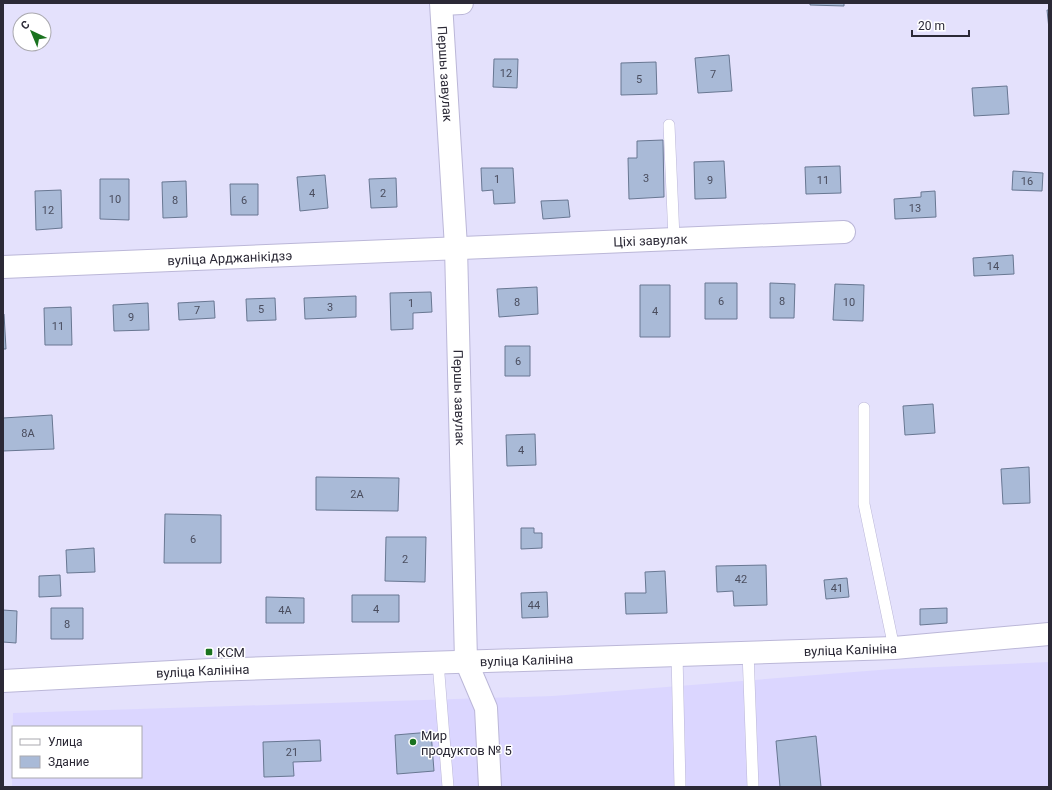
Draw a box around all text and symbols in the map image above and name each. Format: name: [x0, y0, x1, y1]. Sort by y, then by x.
north arrow: [12, 12, 52, 52]
scale bar: [912, 12, 969, 38]
text: С: [18, 18, 33, 32]
text: 20 m: [918, 19, 945, 33]
street label: Першы завулак: [435, 26, 456, 122]
house number: 12: [500, 67, 512, 80]
house number: 7: [710, 68, 716, 81]
house number: 5: [636, 73, 642, 86]
house number: 3: [643, 172, 649, 185]
house number: 1: [494, 173, 500, 186]
house number: 9: [707, 174, 713, 187]
house number: 11: [817, 174, 829, 187]
house number: 16: [1021, 175, 1033, 188]
house number: 4: [309, 187, 315, 200]
house number: 2: [380, 187, 386, 200]
house number: 10: [109, 193, 121, 206]
house number: 8: [172, 194, 178, 207]
house number: 6: [241, 194, 247, 207]
house number: 13: [909, 202, 921, 215]
house number: 12: [42, 204, 54, 217]
street label: Ціхі завулак: [613, 231, 688, 249]
street label: вуліца Арджанікідзэ: [167, 247, 293, 268]
house number: 14: [987, 260, 999, 273]
house number: 6: [718, 295, 724, 308]
house number: 8: [779, 295, 785, 308]
house number: 8: [514, 296, 520, 309]
house number: 10: [843, 296, 855, 309]
house number: 1: [408, 297, 414, 310]
house number: 3: [327, 301, 333, 314]
house number: 5: [258, 303, 264, 316]
house number: 7: [194, 304, 200, 317]
house number: 4: [652, 305, 658, 318]
house number: 9: [128, 311, 134, 324]
house number: 11: [52, 320, 64, 333]
street label: Першы завулак: [451, 349, 468, 446]
house number: 6: [515, 355, 521, 368]
house number: 8А: [21, 427, 36, 440]
house number: 4: [518, 444, 524, 457]
house number: 2А: [350, 488, 365, 501]
house number: 6: [190, 533, 196, 546]
house number: 2: [402, 553, 408, 566]
house number: 42: [735, 573, 747, 586]
house number: 41: [831, 582, 843, 595]
house number: 44: [528, 599, 540, 612]
house number: 4: [373, 603, 379, 616]
house number: 4А: [278, 604, 293, 617]
house number: 8: [64, 618, 70, 631]
street label: вуліца Калініна: [803, 640, 897, 658]
place label: КСМ: [217, 645, 245, 660]
marker: КСМ: [204, 647, 214, 657]
street label: вуліца Калініна: [480, 651, 573, 669]
street label: вуліца Калініна: [156, 661, 250, 680]
legend: [12, 726, 142, 778]
place label: Мир продуктов № 5: [421, 728, 512, 758]
text: Улица: [48, 735, 83, 749]
marker: Мир продуктов № 5: [408, 737, 418, 747]
house number: 21: [286, 746, 298, 759]
text: Здание: [48, 755, 89, 769]

